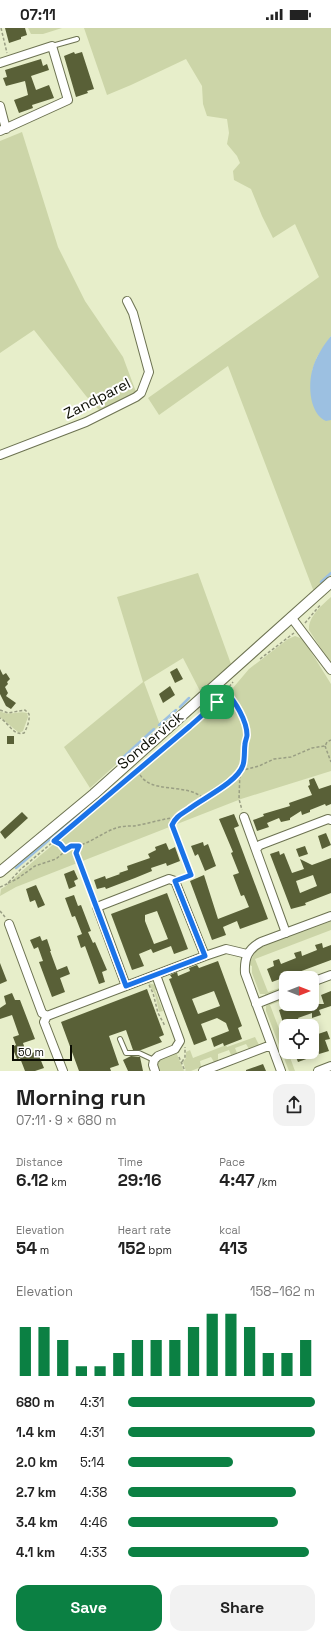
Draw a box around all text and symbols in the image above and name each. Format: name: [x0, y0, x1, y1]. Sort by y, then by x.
text: 07:11: [20, 5, 56, 24]
street label: Zandparel: [60, 373, 134, 423]
pin: [200, 685, 234, 719]
icon: arrive: [206, 691, 228, 713]
street label: Sondervick: [113, 707, 187, 773]
north arrow: [279, 971, 319, 1011]
map controls: [279, 971, 319, 1059]
button: locate: [279, 1019, 319, 1059]
scale bar: [12, 1043, 72, 1062]
text: 50 m: [18, 1045, 44, 1059]
text: Morning run: [16, 1083, 146, 1111]
button: share: [273, 1084, 315, 1126]
text: 07:11 · 9 × 680 m: [16, 1112, 116, 1129]
text: Distance: [16, 1155, 63, 1169]
text: Time: [118, 1155, 143, 1169]
text: Pace: [219, 1155, 245, 1169]
text: 6.12: [16, 1169, 48, 1191]
text: 29:16: [118, 1169, 161, 1191]
text: 4:47: [219, 1169, 255, 1191]
text: km: [48, 1175, 67, 1189]
text: /km: [255, 1175, 277, 1189]
text: Elevation: [16, 1223, 64, 1237]
text: Heart rate: [118, 1223, 171, 1237]
text: kcal: [219, 1223, 241, 1237]
text: 54: [16, 1237, 37, 1259]
text: 152: [118, 1237, 146, 1259]
text: 413: [219, 1237, 248, 1259]
text: m: [37, 1243, 49, 1257]
text: bpm: [146, 1243, 172, 1257]
text: Elevation: [16, 1283, 73, 1300]
text: 158–162 m: [250, 1283, 315, 1300]
text: 680 m: [16, 1394, 55, 1411]
text: 4:31: [80, 1394, 105, 1411]
text: 1.4 km: [16, 1424, 56, 1441]
text: 4:31: [80, 1424, 105, 1441]
text: 2.0 km: [16, 1454, 58, 1471]
text: 5:14: [80, 1454, 105, 1471]
text: 2.7 km: [16, 1484, 56, 1501]
text: 4:38: [80, 1484, 107, 1501]
text: 3.4 km: [16, 1514, 58, 1531]
text: 4:46: [80, 1514, 108, 1531]
text: 4.1 km: [16, 1544, 55, 1561]
text: 4:33: [80, 1544, 107, 1561]
button: Save: [16, 1585, 162, 1631]
button: Share: [170, 1585, 315, 1631]

